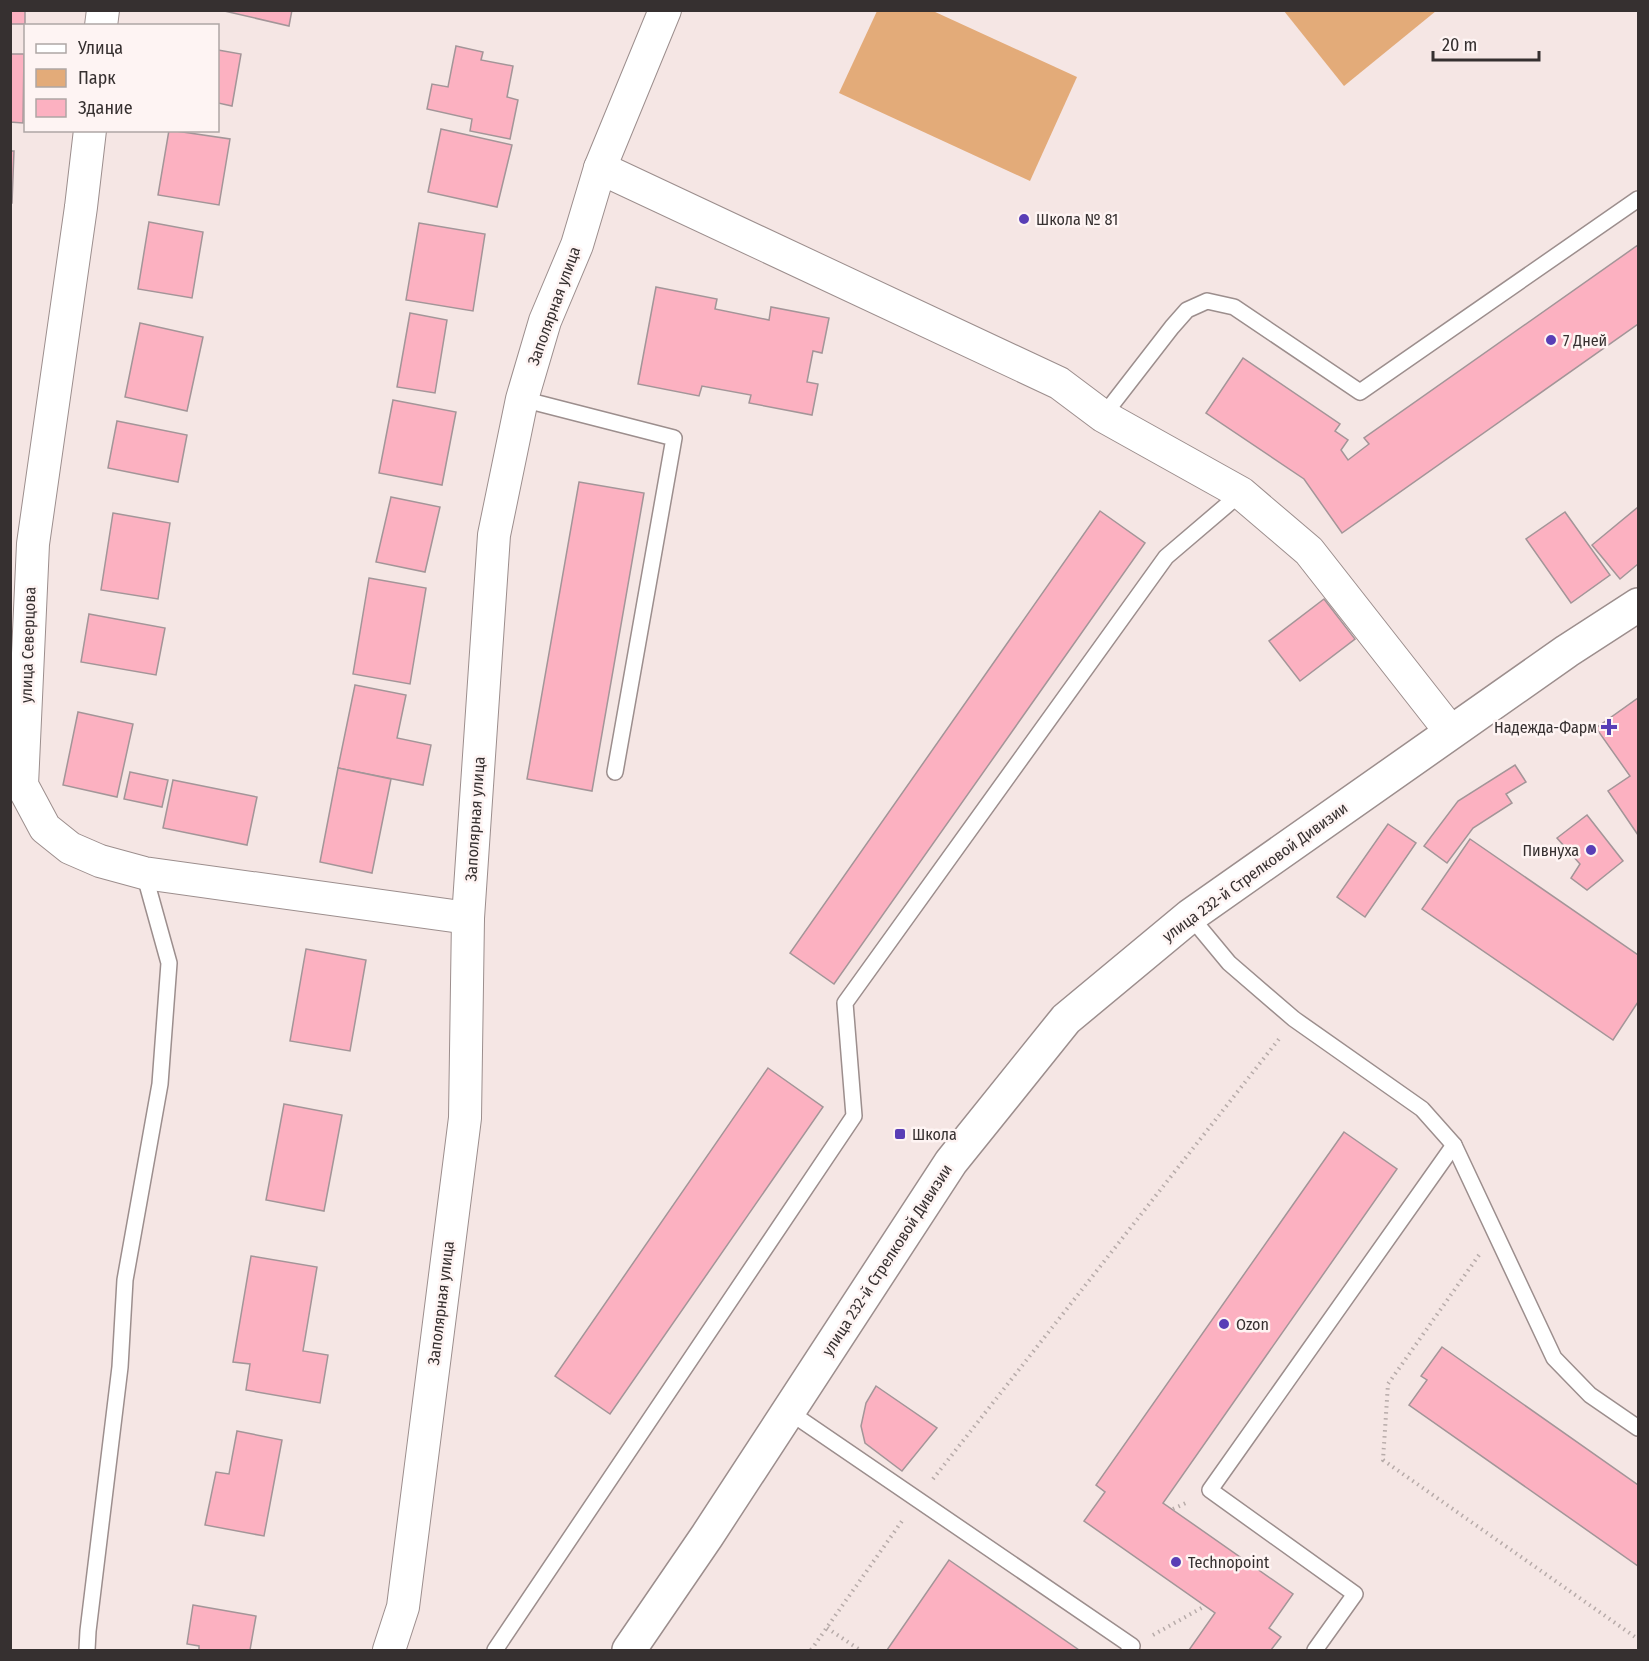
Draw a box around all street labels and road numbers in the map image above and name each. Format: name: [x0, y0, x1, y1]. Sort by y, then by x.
street label: Заполярная улица: [524, 244, 584, 368]
street label: улица Северцова: [16, 586, 40, 703]
street label: Заполярная улица: [461, 756, 489, 882]
street label: улица 232-й Стрелковой Дивизии: [1159, 798, 1351, 946]
street label: улица 232-й Стрелковой Дивизии: [818, 1161, 956, 1359]
street label: Заполярная улица: [424, 1240, 458, 1366]

